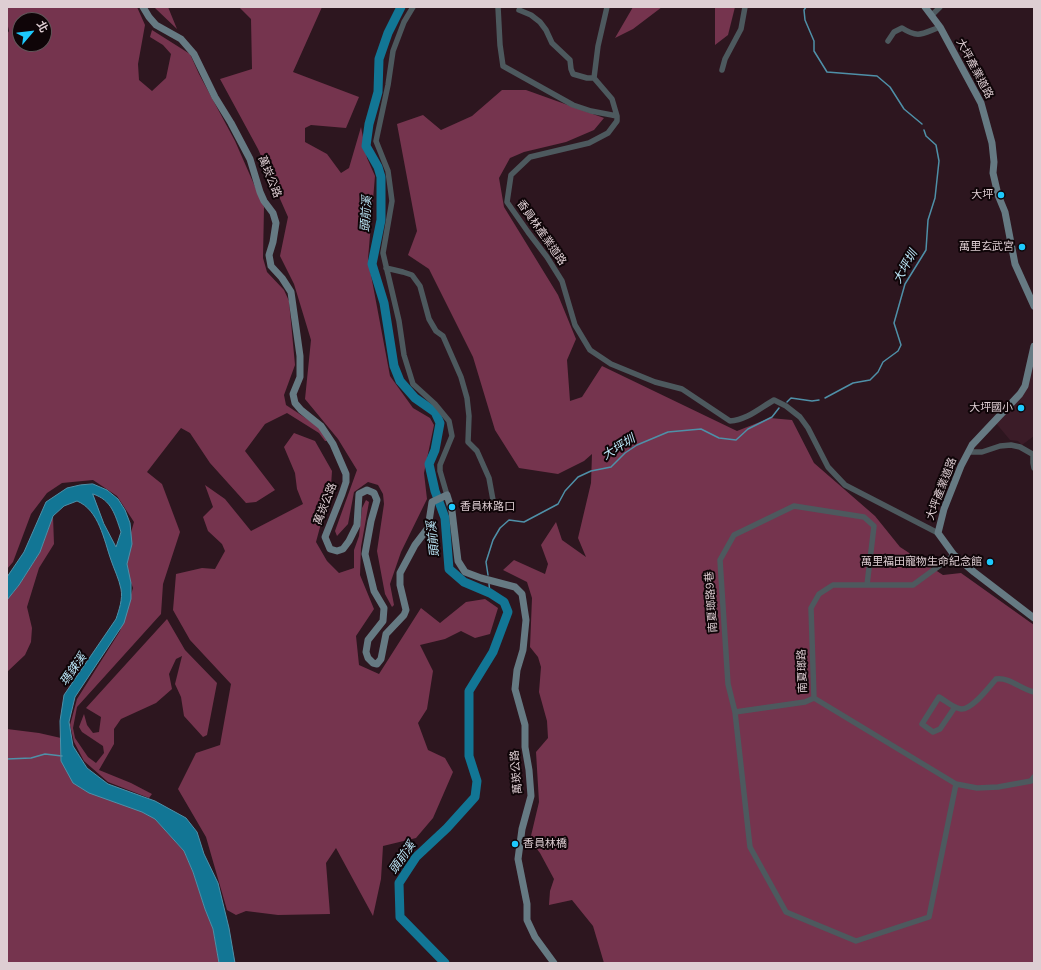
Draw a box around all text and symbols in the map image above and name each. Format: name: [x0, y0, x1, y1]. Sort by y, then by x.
north arrow: [12, 12, 52, 52]
text: 北: [33, 18, 51, 35]
street label: 大坪產業道路: [953, 37, 995, 101]
street label: 萬崁公路: [255, 154, 283, 200]
place label: 大坪: [971, 188, 993, 202]
marker: 大坪: [996, 190, 1006, 200]
water label: 頭前溪: [359, 196, 375, 232]
street label: 香員林產業道路: [514, 198, 568, 268]
place label: 萬里玄武宮: [959, 240, 1014, 254]
marker: 萬里玄武宮: [1017, 242, 1027, 252]
water label: 大坪圳: [891, 248, 921, 286]
place label: 大坪國小: [969, 401, 1013, 415]
marker: 大坪國小: [1016, 403, 1026, 413]
water label: 大坪圳: [600, 432, 638, 464]
street label: 大坪產業道路: [924, 456, 960, 522]
street label: 萬崁公路: [312, 481, 340, 527]
place label: 香員林路口: [460, 500, 515, 514]
marker: 香員林路口: [447, 502, 457, 512]
water label: 頭前溪: [425, 520, 443, 558]
place label: 萬里福田寵物生命紀念館: [861, 555, 982, 569]
marker: 萬里福田寵物生命紀念館: [985, 557, 995, 567]
street label: 南夏瑯路9巷: [703, 571, 721, 633]
street label: 南夏瑯路: [796, 649, 810, 693]
water label: 瑪鋉溪: [58, 651, 90, 689]
street label: 萬崁公路: [509, 750, 525, 794]
place label: 香員林橋: [523, 837, 567, 851]
water label: 頭前溪: [387, 839, 419, 877]
marker: 香員林橋: [510, 839, 520, 849]

